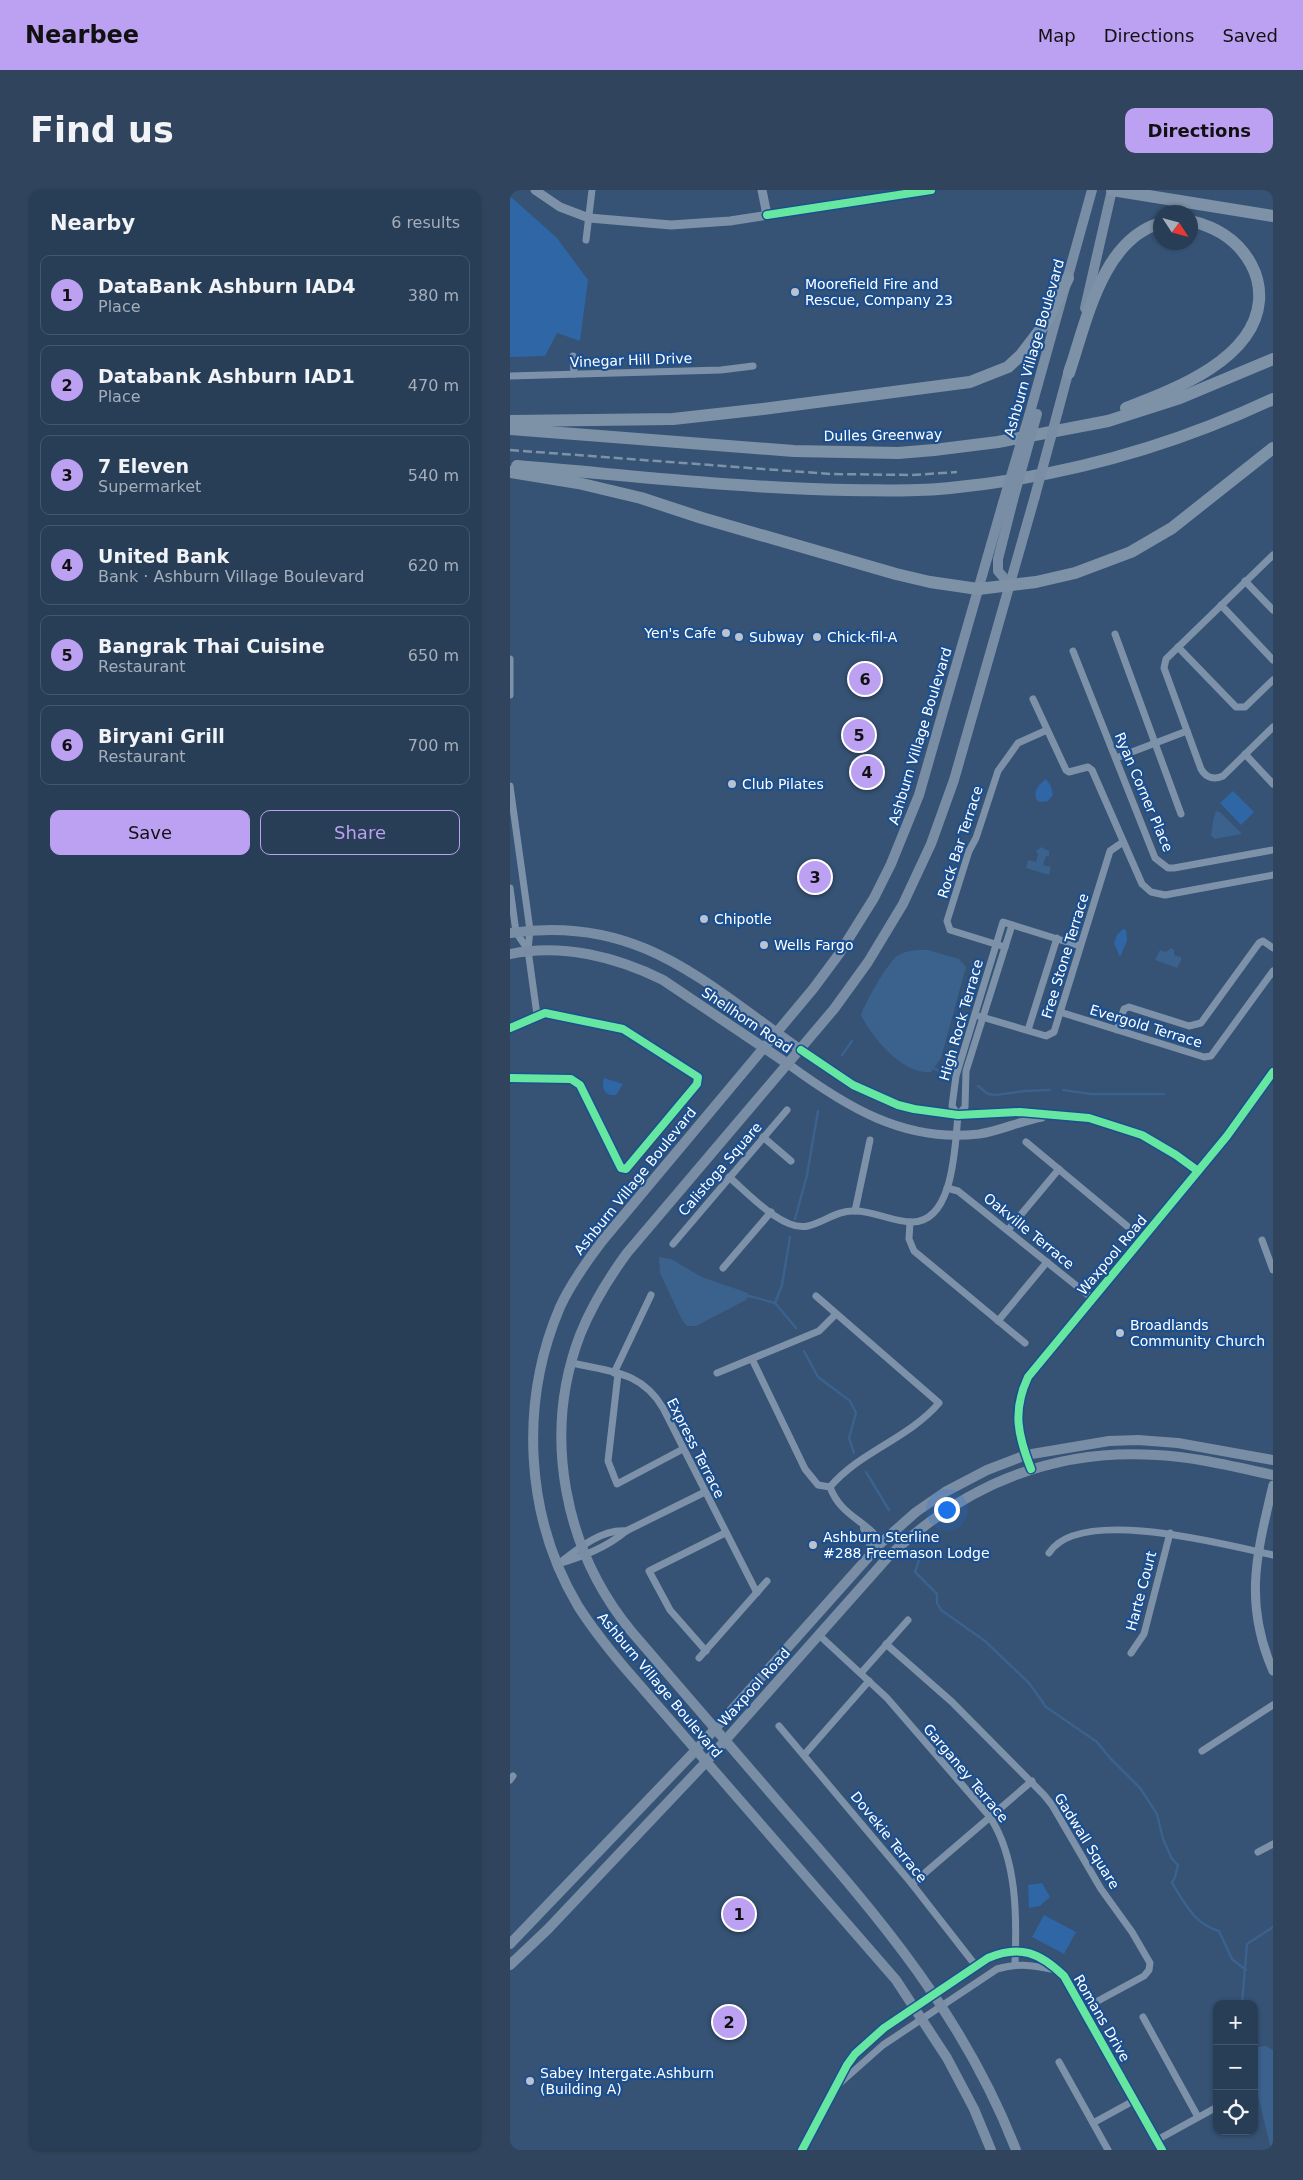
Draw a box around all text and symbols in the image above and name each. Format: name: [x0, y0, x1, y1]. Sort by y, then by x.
text: Nearbee: [25, 21, 139, 49]
text: Map: [1038, 25, 1076, 46]
text: Directions: [1104, 25, 1194, 46]
text: Saved: [1222, 25, 1278, 46]
button: Directions: [1125, 108, 1273, 153]
text: Find us: [30, 110, 174, 150]
north arrow: [1153, 205, 1198, 250]
text: Nearby: [50, 211, 135, 235]
text: 6 results: [391, 213, 460, 232]
street label: Ashburn Village Boulevard: [1001, 257, 1067, 439]
text: DataBank Ashburn IAD4: [98, 275, 356, 297]
place label: Moorefield Fire and Rescue, Company 23: [805, 276, 953, 308]
text: 1: [61, 286, 73, 305]
text: 380 m: [408, 286, 459, 305]
marker: Moorefield Fire and Rescue, Company 23: [789, 286, 801, 298]
text: Place: [98, 297, 141, 316]
street label: Vinegar Hill Drive: [570, 350, 692, 370]
text: Databank Ashburn IAD1: [98, 365, 355, 387]
text: 2: [61, 376, 73, 395]
text: 470 m: [408, 376, 459, 395]
text: Place: [98, 387, 141, 406]
street label: Dulles Greenway: [824, 426, 942, 444]
text: 7 Eleven: [98, 455, 189, 477]
text: 3: [61, 466, 73, 485]
text: 540 m: [408, 466, 459, 485]
text: Supermarket: [98, 477, 201, 496]
text: United Bank: [98, 545, 229, 567]
text: 4: [61, 556, 73, 575]
text: 620 m: [408, 556, 459, 575]
text: Bank · Ashburn Village Boulevard: [98, 567, 364, 586]
place label: Yen's Cafe: [643, 625, 716, 641]
marker: Yen's Cafe: [720, 627, 732, 639]
place label: Subway: [749, 629, 804, 645]
place label: Chick-fil-A: [827, 629, 898, 645]
marker: Subway: [733, 631, 745, 643]
marker: Chick-fil-A: [811, 631, 823, 643]
text: Bangrak Thai Cuisine: [98, 635, 325, 657]
street label: Ashburn Village Boulevard: [885, 645, 955, 827]
text: 5: [61, 646, 73, 665]
text: 650 m: [408, 646, 459, 665]
text: Restaurant: [98, 657, 186, 676]
pin: 6: [849, 660, 881, 698]
pin: 5: [843, 716, 875, 754]
text: Biryani Grill: [98, 725, 225, 747]
street label: Ryan Corner Place: [1112, 730, 1176, 854]
text: 6: [61, 736, 73, 755]
text: 700 m: [408, 736, 459, 755]
text: Restaurant: [98, 747, 186, 766]
pin: 4: [851, 753, 883, 791]
place label: Club Pilates: [742, 776, 824, 792]
marker: Club Pilates: [726, 778, 738, 790]
street label: Rock Bar Terrace: [934, 784, 986, 900]
button: Save: [50, 810, 250, 855]
button: Share: [260, 810, 460, 855]
pin: 3: [799, 858, 831, 896]
street label: Free Stone Terrace: [1038, 892, 1092, 1020]
place label: Chipotle: [714, 911, 772, 927]
marker: Chipotle: [698, 913, 710, 925]
place label: Wells Fargo: [774, 937, 853, 953]
marker: Wells Fargo: [758, 939, 770, 951]
street label: High Rock Terrace: [936, 957, 986, 1083]
street label: Shellhorn Road: [699, 984, 795, 1056]
street label: Evergold Terrace: [1088, 1001, 1204, 1051]
street label: Ashburn Village Boulevard: [571, 1104, 699, 1258]
street label: Calistoga Square: [675, 1119, 765, 1219]
street label: Oakville Terrace: [981, 1190, 1077, 1272]
street label: Waxpool Road: [1074, 1212, 1150, 1298]
place label: Broadlands Community Church: [1130, 1317, 1265, 1349]
marker: Broadlands Community Church: [1114, 1327, 1126, 1339]
street label: Express Terrace: [664, 1395, 728, 1501]
your location: [934, 1497, 960, 1523]
place label: Ashburn Sterline #288 Freemason Lodge: [823, 1529, 990, 1561]
marker: Ashburn Sterline #288 Freemason Lodge: [807, 1539, 819, 1551]
street label: Harte Court: [1123, 1549, 1159, 1633]
street label: Ashburn Village Boulevard: [595, 1609, 725, 1761]
street label: Waxpool Road: [715, 1645, 793, 1729]
street label: Garganey Terrace: [920, 1721, 1012, 1825]
street label: Dovekie Terrace: [847, 1788, 931, 1886]
street label: Gadwall Square: [1051, 1790, 1123, 1892]
pin: 1: [723, 1895, 755, 1933]
street label: Romans Drive: [1071, 1972, 1133, 2064]
map controls: [1213, 2000, 1258, 2135]
button: +: [1213, 2000, 1258, 2045]
pin: 2: [713, 2003, 745, 2041]
button: −: [1213, 2045, 1258, 2090]
place label: Sabey Intergate.Ashburn (Building A): [540, 2065, 714, 2097]
marker: Sabey Intergate.Ashburn (Building A): [524, 2075, 536, 2087]
button: locate: [1213, 2090, 1258, 2135]

